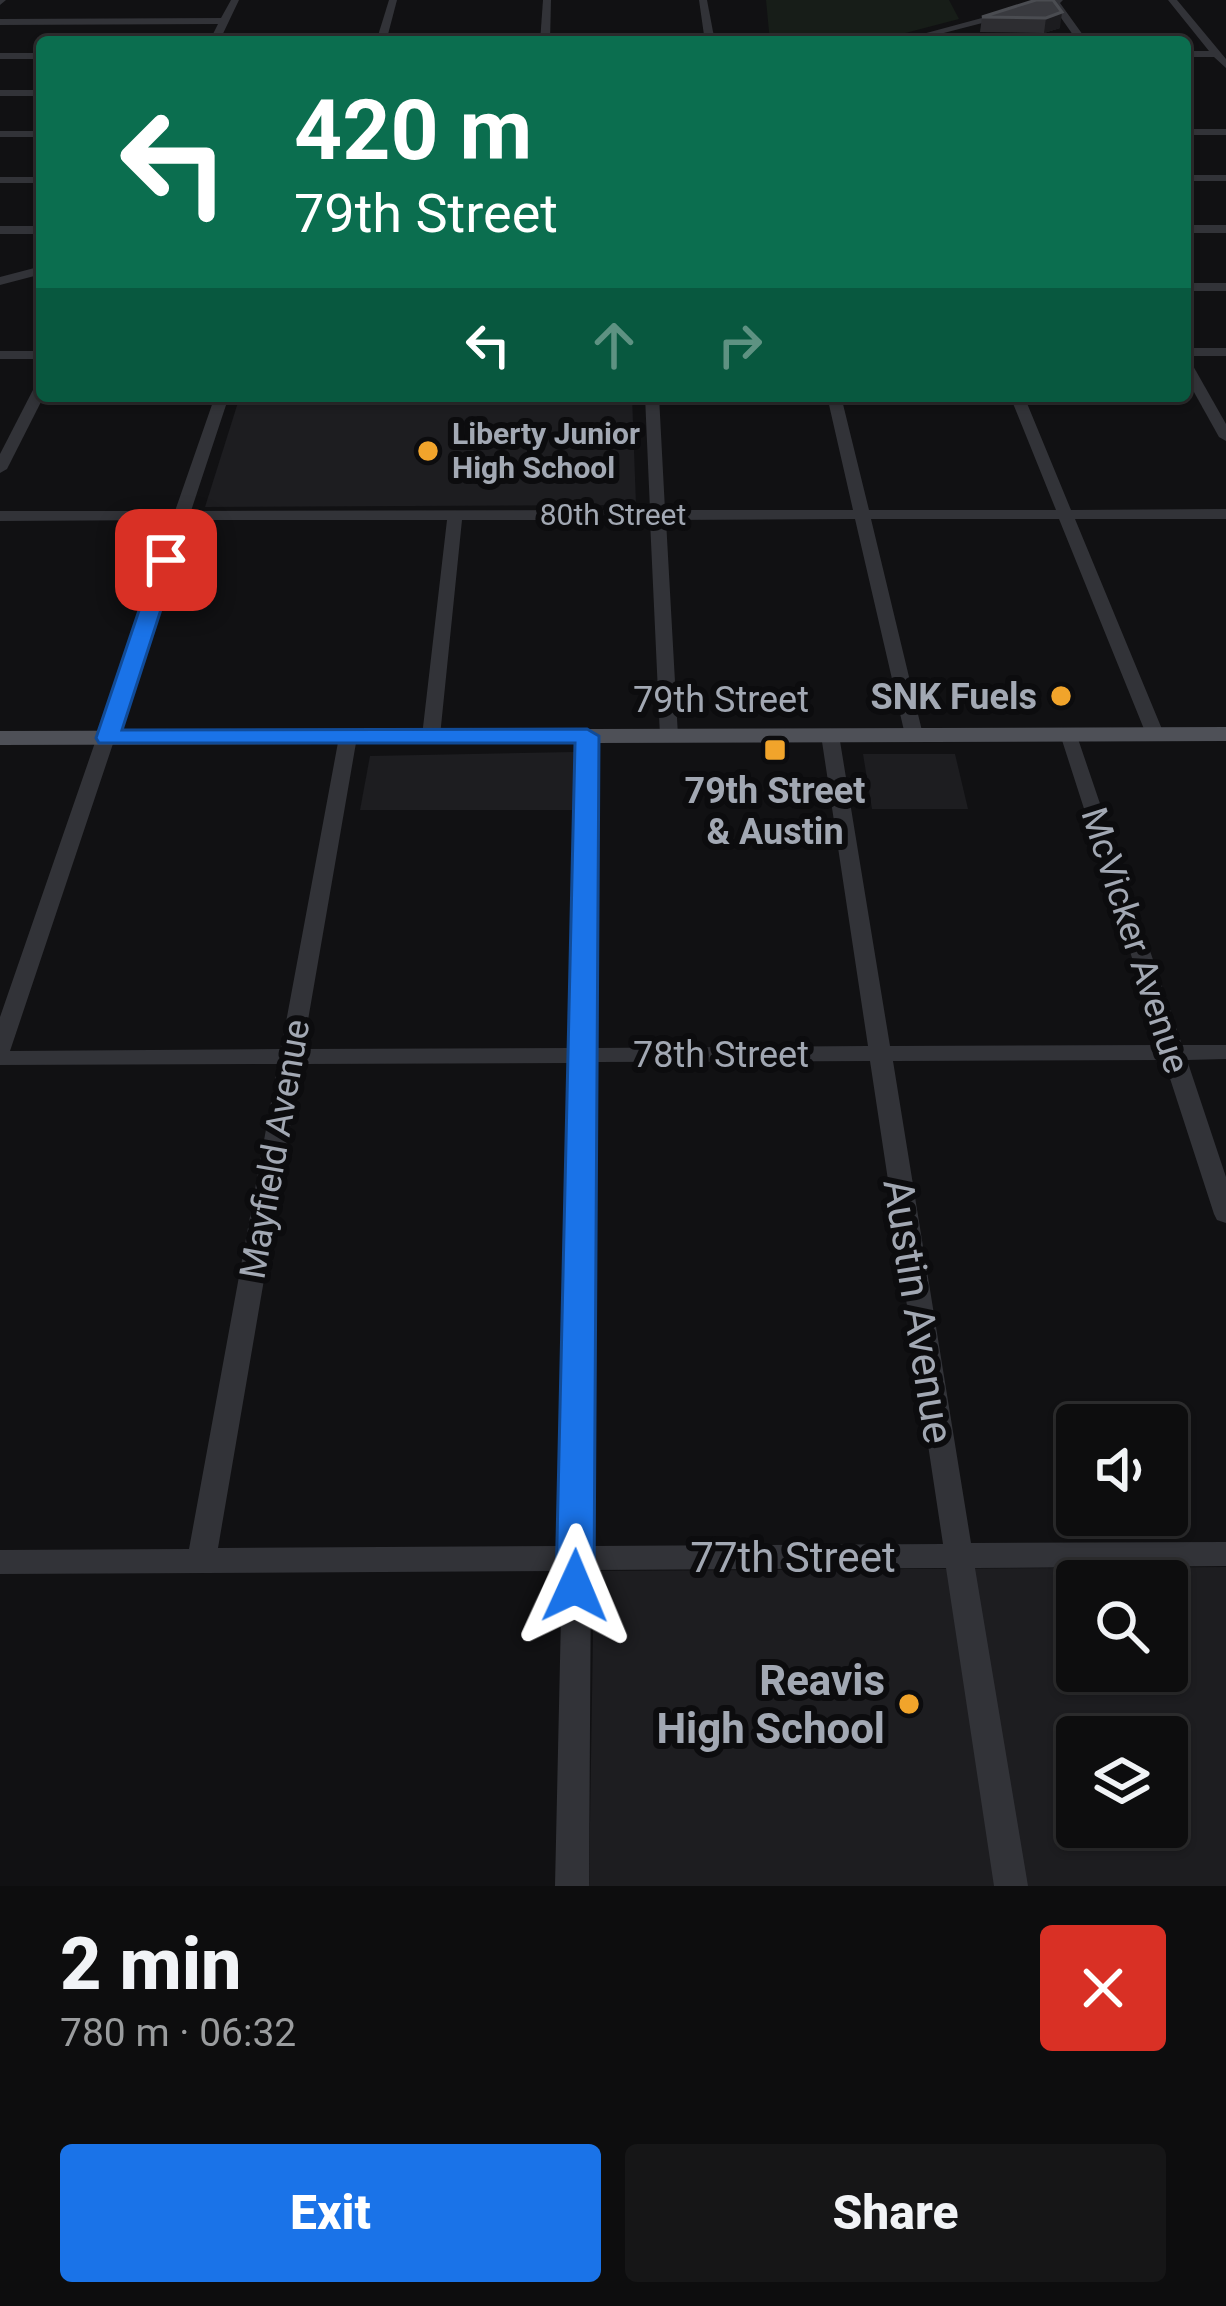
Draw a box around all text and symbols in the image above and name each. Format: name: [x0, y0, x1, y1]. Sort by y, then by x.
text: 420 m: [294, 81, 532, 180]
icon: left: [96, 84, 252, 240]
text: 79th Street: [294, 182, 558, 245]
icon: left: [455, 312, 521, 378]
icon: ahead: [581, 312, 647, 378]
icon: right: [707, 312, 773, 378]
place label: Liberty Junior High School: [452, 416, 640, 485]
marker: Liberty Junior High School: [415, 438, 441, 464]
street label: 80th Street: [540, 497, 686, 532]
pin: [115, 509, 217, 611]
icon: arrive: [133, 527, 199, 593]
place label: SNK Fuels: [871, 676, 1037, 718]
street label: 79th Street: [633, 679, 809, 721]
marker: SNK Fuels: [1048, 683, 1074, 709]
marker: 79th Street & Austin: [762, 737, 788, 763]
place label: 79th Street & Austin: [685, 770, 865, 853]
street label: McVicker Avenue: [1072, 802, 1198, 1078]
street label: Mayfield Avenue: [232, 1016, 318, 1282]
street label: 78th Street: [633, 1034, 809, 1076]
street label: Austin Avenue: [873, 1175, 964, 1447]
map controls: [1056, 1404, 1188, 1848]
button: sound: [1056, 1404, 1188, 1536]
position arrow: [512, 1523, 638, 1649]
street label: 77th Street: [690, 1533, 896, 1582]
button: search: [1056, 1560, 1188, 1692]
place label: Reavis High School: [656, 1656, 885, 1753]
marker: Reavis High School: [896, 1691, 922, 1717]
button: layers: [1056, 1716, 1188, 1848]
text: 2 min: [60, 1922, 242, 2007]
button: close: [1040, 1925, 1166, 2051]
text: 780 m · 06:32: [60, 2010, 296, 2056]
button: Exit: [60, 2144, 601, 2282]
button: Share: [625, 2144, 1166, 2282]

